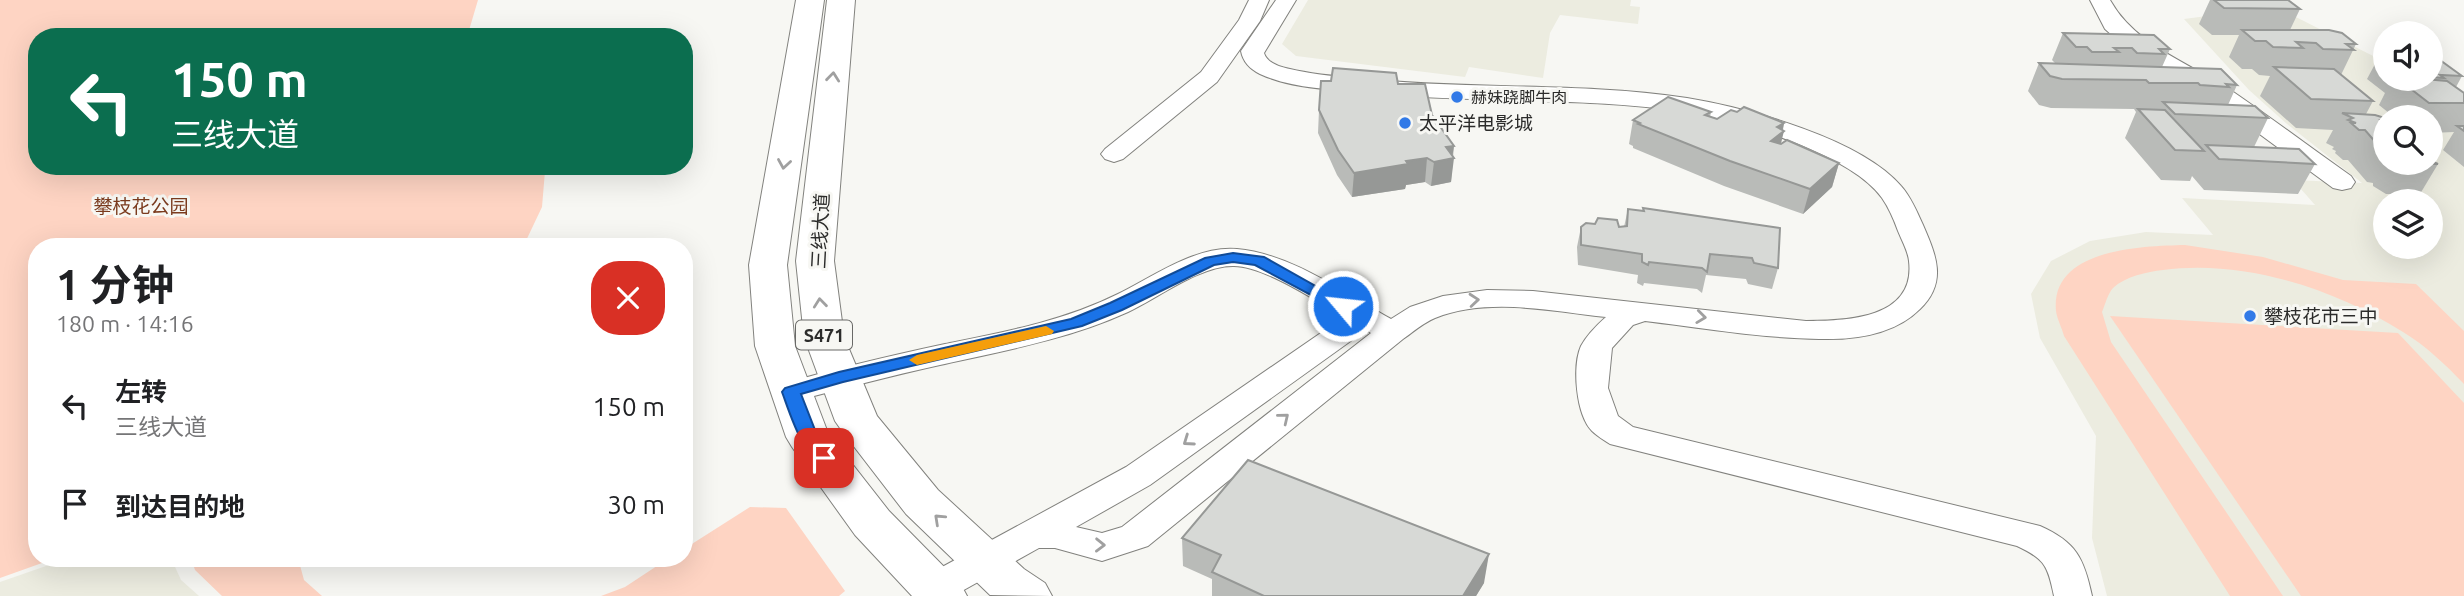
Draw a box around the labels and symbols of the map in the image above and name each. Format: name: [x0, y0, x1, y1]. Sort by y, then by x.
one-way arrow: [826, 71, 841, 83]
place label: 赫妹跷脚牛肉: [1471, 88, 1567, 106]
marker: 赫妹跷脚牛肉: [1449, 89, 1465, 105]
place label: 太平洋电影城: [1419, 112, 1533, 134]
marker: 太平洋电影城: [1397, 115, 1413, 131]
one-way arrow: [777, 158, 792, 170]
street label: 三线大道: [807, 192, 833, 270]
park label: 攀枝花公园: [93, 195, 189, 217]
position arrow: [1306, 269, 1380, 343]
one-way arrow: [1469, 293, 1480, 308]
one-way arrow: [813, 298, 828, 309]
place label: 攀枝花市三中: [2264, 305, 2378, 327]
marker: 攀枝花市三中: [2242, 308, 2258, 324]
one-way arrow: [1695, 310, 1706, 325]
road number: S471: [796, 320, 852, 349]
one-way arrow: [1276, 414, 1289, 426]
pin: [794, 428, 854, 488]
one-way arrow: [1183, 433, 1196, 445]
one-way arrow: [934, 514, 947, 527]
one-way arrow: [1095, 537, 1106, 553]

